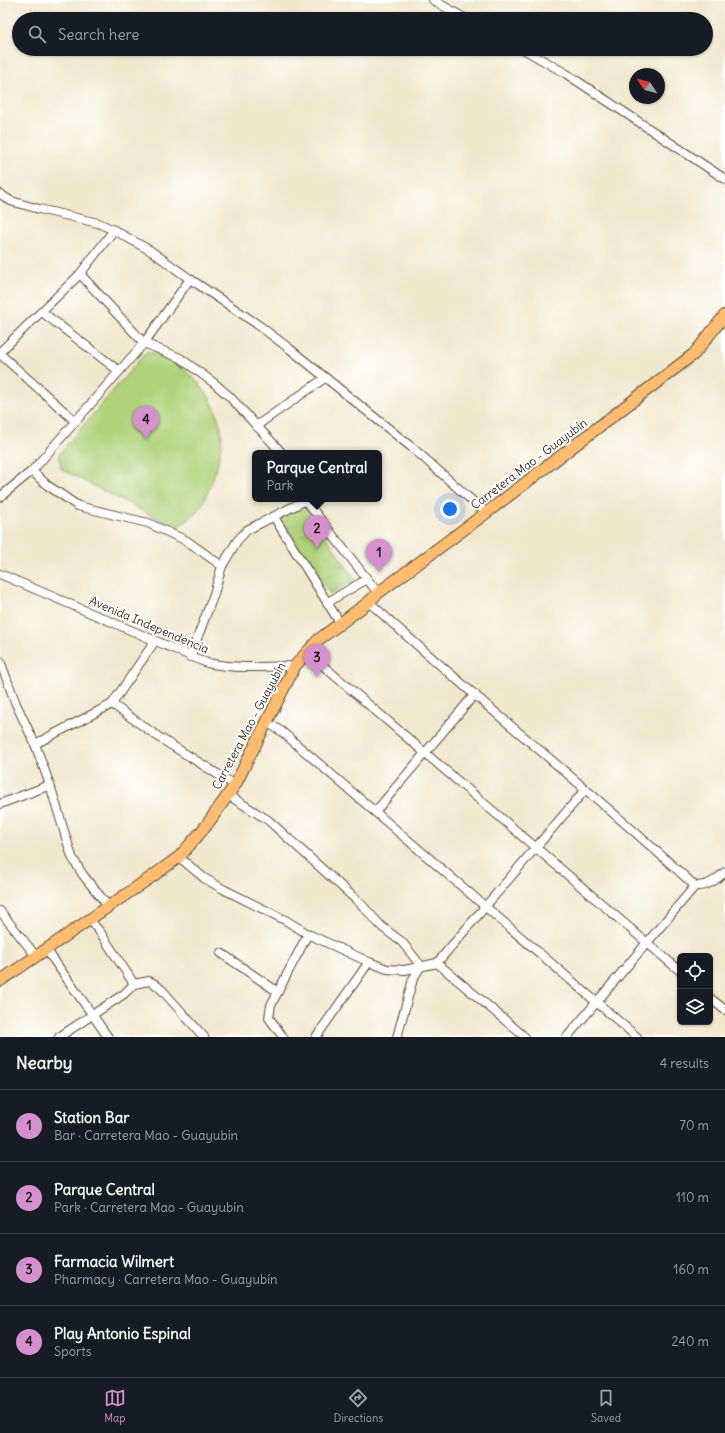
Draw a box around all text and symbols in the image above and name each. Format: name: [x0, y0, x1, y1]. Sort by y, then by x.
search box: [12, 12, 713, 56]
icon: search: [26, 23, 48, 45]
text: Search here: [58, 25, 139, 44]
north arrow: [629, 68, 665, 104]
pin: 4: [133, 406, 159, 439]
street label: Carretera Mao - Guayubín: [468, 415, 590, 512]
popup: [252, 450, 382, 502]
text: Parque Central: [267, 458, 367, 477]
text: Park: [267, 477, 293, 494]
your location: [440, 499, 460, 519]
pin: 2: [304, 515, 330, 548]
pin: 1: [366, 539, 392, 572]
street label: Avenida Independencia: [87, 593, 211, 657]
pin: 3: [304, 644, 330, 677]
street label: Carretera Mao - Guayubín: [209, 660, 289, 792]
map controls: [677, 953, 713, 1025]
button: locate: [677, 953, 713, 989]
button: layers: [677, 989, 713, 1025]
text: Nearby: [16, 1052, 72, 1074]
text: 4 results: [660, 1055, 709, 1072]
text: Station Bar: [54, 1108, 129, 1127]
text: 1: [26, 1117, 32, 1134]
text: 70 m: [680, 1117, 709, 1134]
text: Bar · Carretera Mao - Guayubín: [54, 1127, 238, 1144]
text: Parque Central: [54, 1180, 155, 1199]
text: 2: [25, 1189, 33, 1206]
text: 110 m: [676, 1189, 709, 1206]
text: Park · Carretera Mao - Guayubín: [54, 1199, 244, 1216]
text: Farmacia Wilmert: [54, 1252, 174, 1271]
text: 3: [25, 1261, 33, 1278]
text: 160 m: [673, 1261, 709, 1278]
text: Pharmacy · Carretera Mao - Guayubín: [54, 1271, 278, 1288]
text: Play Antonio Espinal: [54, 1324, 191, 1343]
text: 4: [25, 1333, 33, 1350]
text: 240 m: [672, 1333, 709, 1350]
text: Sports: [54, 1343, 92, 1360]
tab: Map: [104, 1387, 126, 1425]
tab: Directions: [334, 1387, 383, 1425]
tab: Saved: [591, 1387, 621, 1425]

